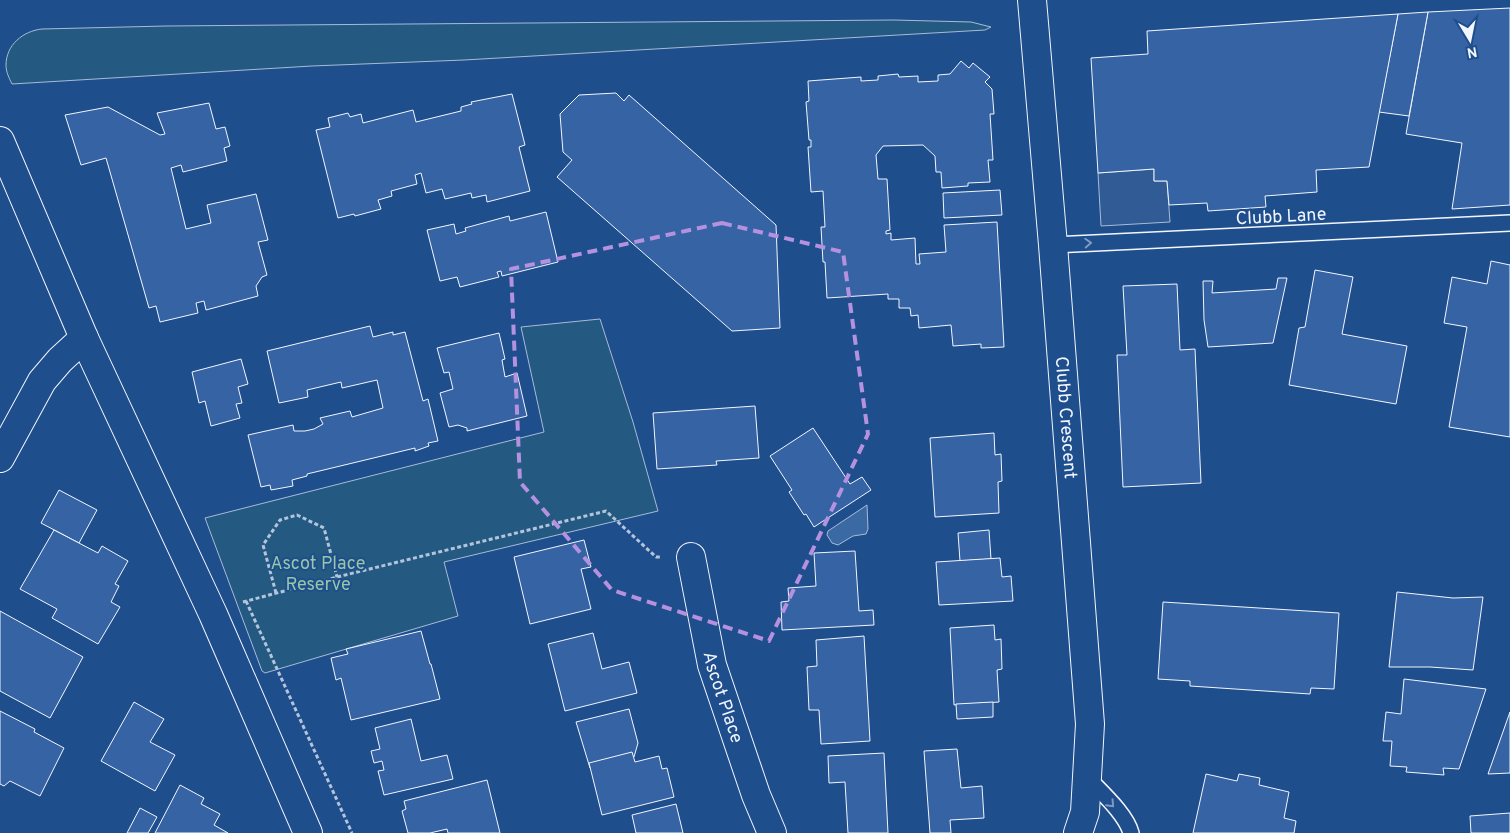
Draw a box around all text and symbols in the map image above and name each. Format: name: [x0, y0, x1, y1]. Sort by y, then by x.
north arrow: [1445, 15, 1495, 65]
text: N: [1466, 42, 1478, 61]
street label: Clubb Lane: [1235, 204, 1327, 231]
one-way arrow: [1084, 238, 1092, 249]
street label: Clubb Crescent: [1049, 356, 1081, 480]
park label: Ascot Place Reserve: [270, 553, 366, 597]
street label: Ascot Place: [697, 650, 748, 746]
one-way arrow: [1106, 798, 1115, 807]

